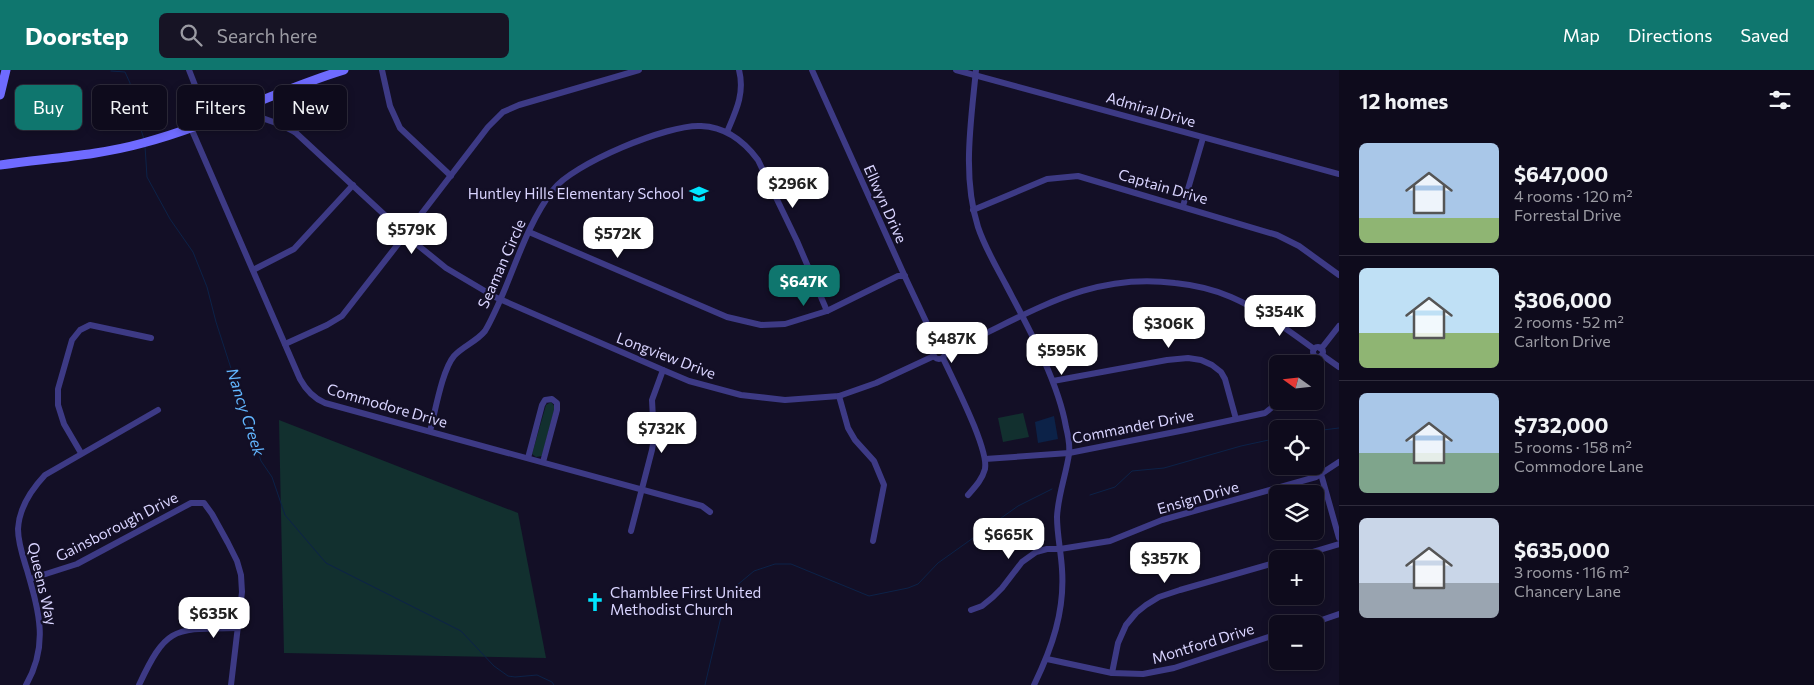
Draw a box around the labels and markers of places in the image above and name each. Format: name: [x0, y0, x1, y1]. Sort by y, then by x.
pin: $296K: [758, 166, 828, 209]
school or university icon: Huntley Hills Elementary School: [688, 183, 710, 205]
place label: Huntley Hills Elementary School: [468, 184, 684, 202]
pin: $579K: [377, 212, 447, 255]
pin: $572K: [583, 216, 653, 259]
pin: $647K: [769, 264, 839, 307]
pin: $354K: [1245, 294, 1315, 337]
pin: $306K: [1134, 306, 1204, 349]
pin: $487K: [917, 322, 987, 364]
pin: $595K: [1027, 334, 1097, 376]
pin: $732K: [627, 412, 697, 454]
pin: $665K: [974, 518, 1044, 560]
pin: $357K: [1130, 542, 1200, 584]
place label: Chamblee First United Methodist Church: [610, 583, 761, 618]
church icon: Chamblee First United Methodist Church: [584, 591, 606, 613]
pin: $635K: [179, 596, 249, 639]

